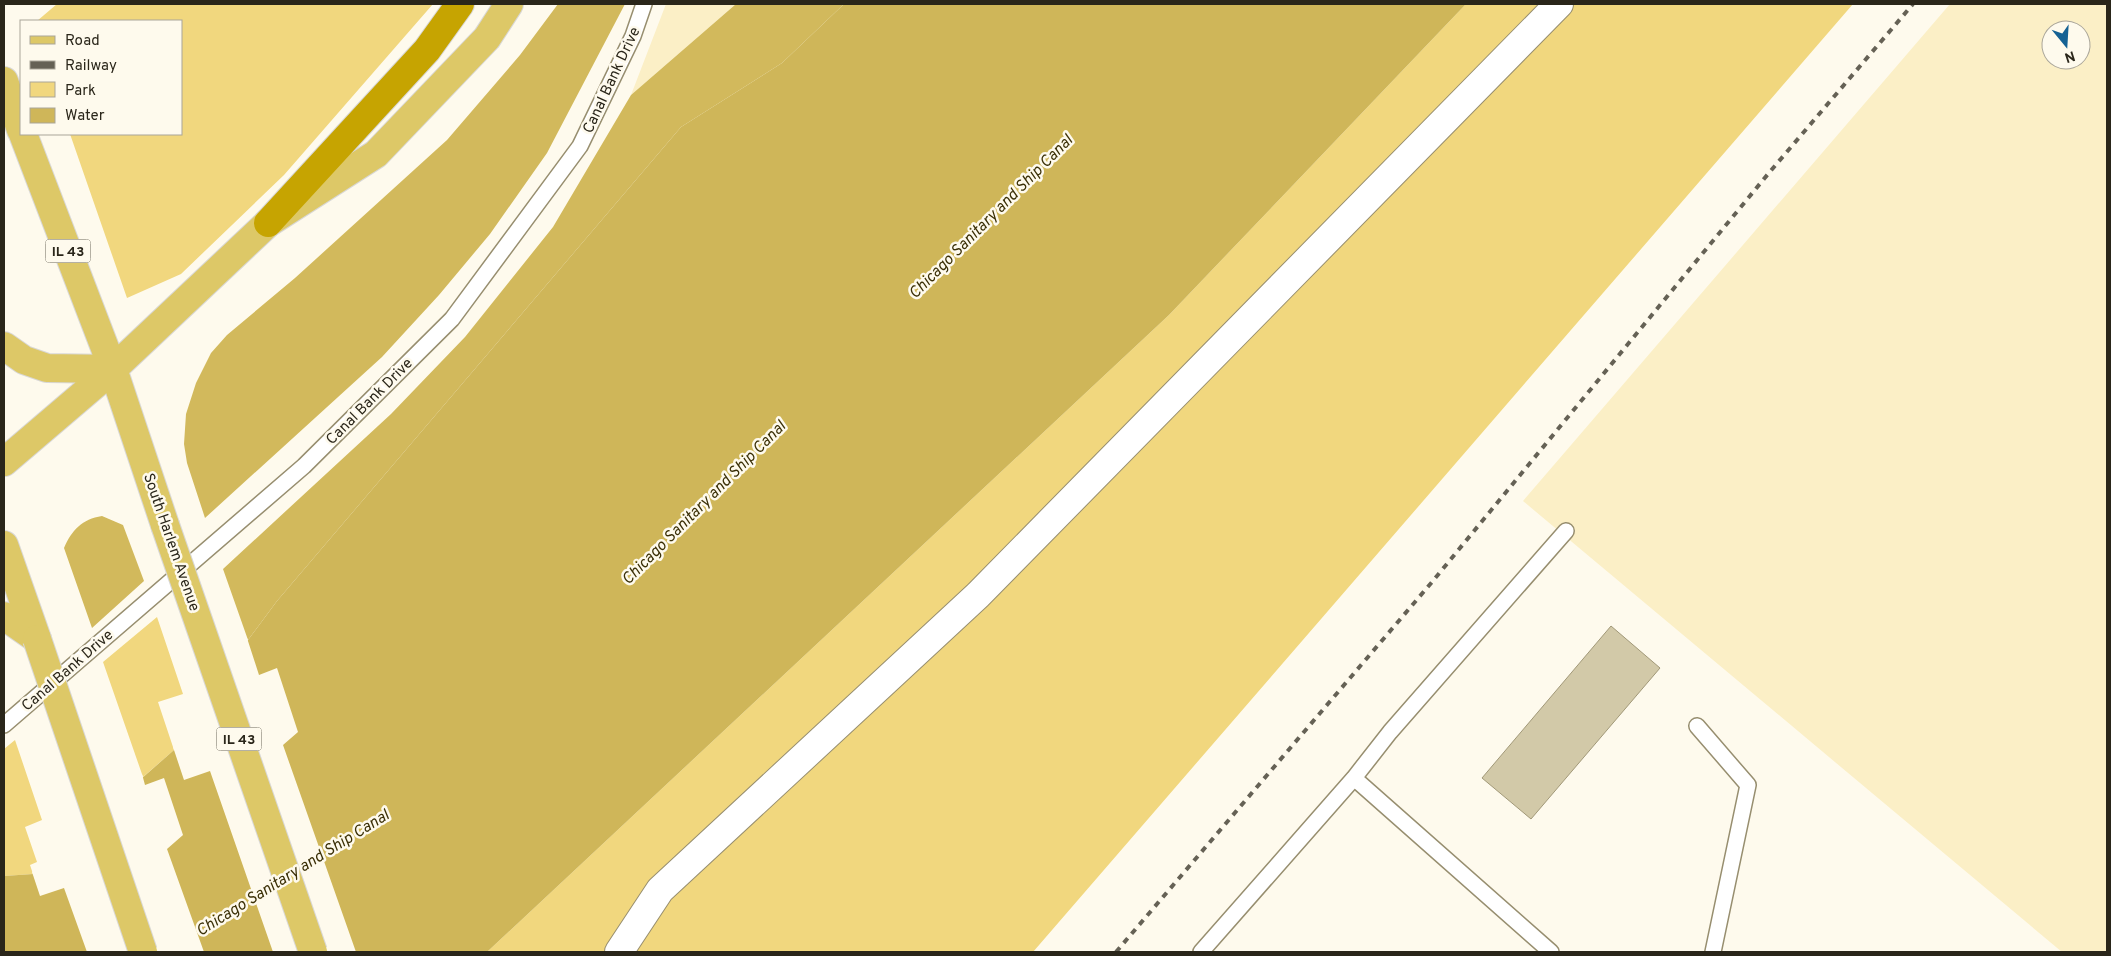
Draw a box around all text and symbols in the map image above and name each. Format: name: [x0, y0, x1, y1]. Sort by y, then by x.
legend: [20, 20, 182, 135]
north arrow: [2041, 20, 2091, 70]
street label: Canal Bank Drive: [579, 24, 645, 137]
text: Road: [65, 32, 100, 51]
text: N: [2062, 46, 2077, 66]
text: Railway: [65, 57, 117, 76]
text: Park: [65, 82, 96, 101]
text: Water: [65, 107, 105, 126]
water label: Chicago Sanitary and Ship Canal: [905, 130, 1078, 304]
road number: IL 43: [46, 240, 90, 262]
street label: Canal Bank Drive: [323, 355, 418, 450]
water label: Chicago Sanitary and Ship Canal: [618, 416, 791, 590]
street label: South Harlem Avenue: [138, 471, 203, 614]
street label: Canal Bank Drive: [18, 626, 118, 716]
road number: IL 43: [216, 728, 262, 751]
water label: Chicago Sanitary and Ship Canal: [193, 805, 394, 942]

